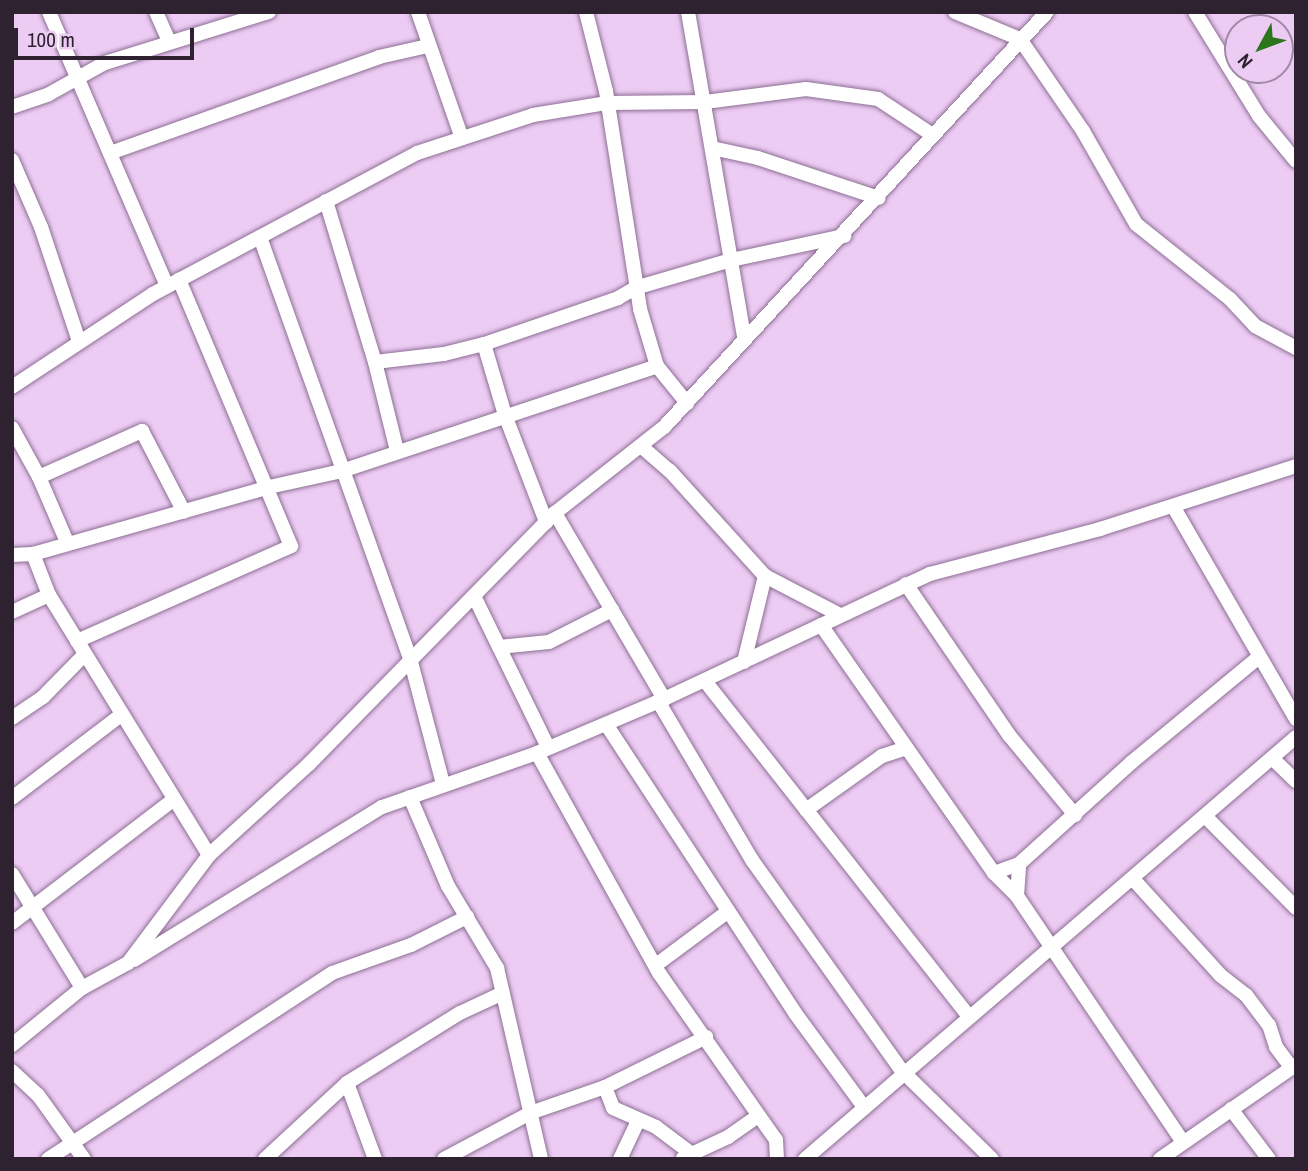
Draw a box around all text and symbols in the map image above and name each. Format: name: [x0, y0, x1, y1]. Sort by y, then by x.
scale bar: [18, 14, 198, 58]
north arrow: [1224, 14, 1294, 84]
text: 100 m: [27, 25, 75, 54]
text: N: [1231, 49, 1258, 74]

